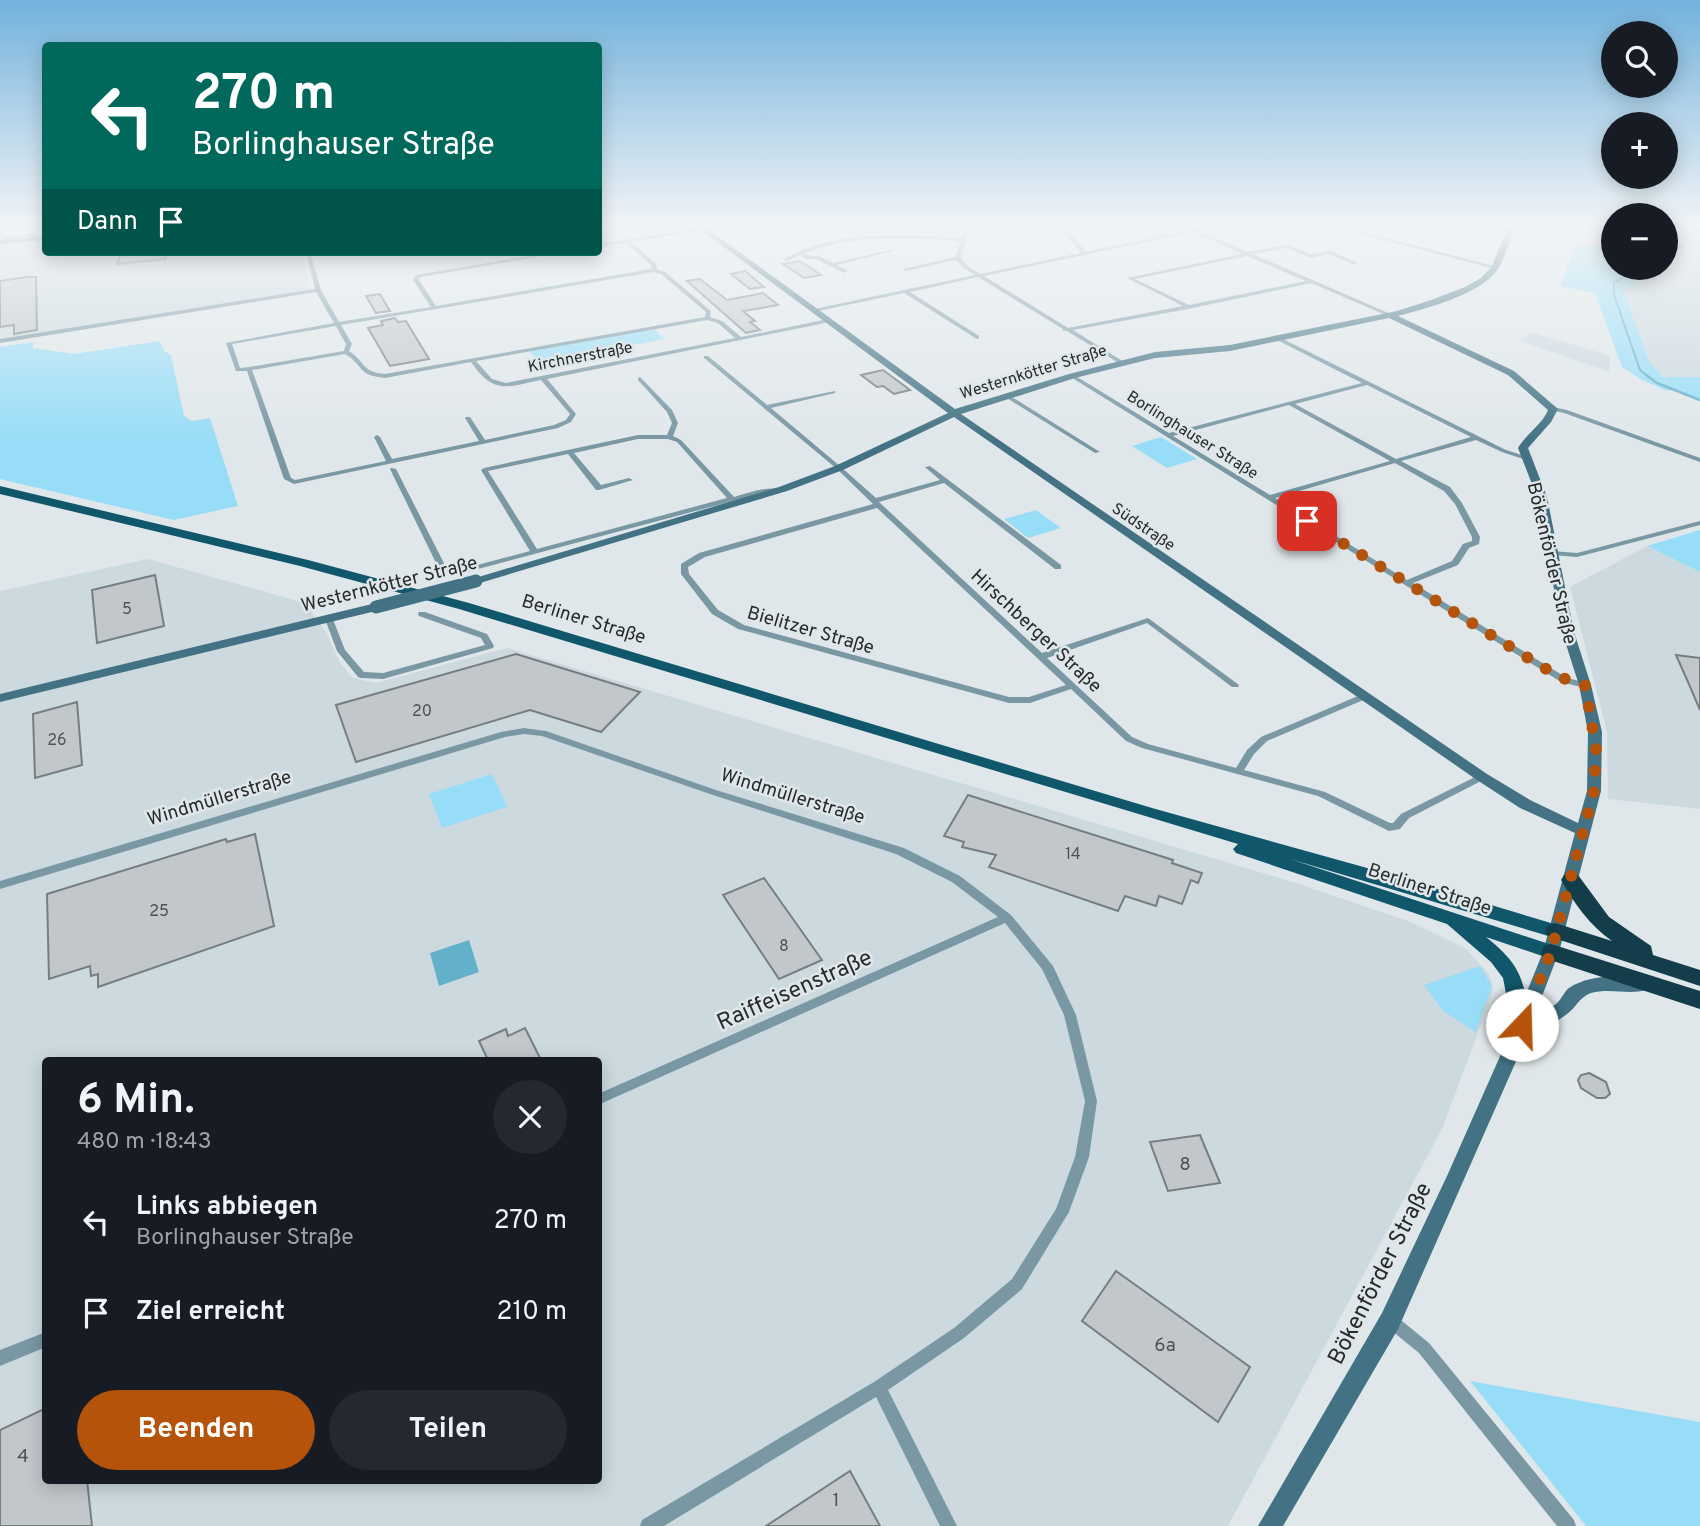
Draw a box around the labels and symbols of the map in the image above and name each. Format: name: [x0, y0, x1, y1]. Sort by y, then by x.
street label: Kirchnerstraße: [526, 338, 634, 378]
street label: Westernkötter Straße: [958, 341, 1109, 405]
street label: Borlinghauser Straße: [1122, 387, 1261, 484]
street label: Bökenförder Straße: [1521, 480, 1581, 647]
pin: [1277, 491, 1337, 551]
street label: Südstraße: [1107, 499, 1178, 556]
street label: Westernkötter Straße: [299, 551, 480, 618]
street label: Hirschberger Straße: [965, 564, 1106, 698]
street label: Berliner Straße: [518, 590, 648, 650]
house number: 5: [122, 600, 132, 620]
street label: Bielitzer Straße: [744, 601, 877, 661]
house number: 20: [412, 702, 432, 722]
house number: 26: [47, 731, 67, 751]
street label: Windmüllerstraße: [717, 764, 867, 830]
street label: Windmüllerstraße: [145, 766, 295, 832]
house number: 14: [1065, 845, 1081, 865]
street label: Berliner Straße: [1364, 859, 1494, 921]
house number: 25: [149, 902, 169, 922]
house number: 8: [779, 937, 789, 957]
street label: Raiffeisenstraße: [713, 944, 877, 1038]
position arrow: [1485, 988, 1559, 1062]
house number: 8: [1179, 1153, 1191, 1177]
street label: Bökenförder Straße: [1323, 1178, 1440, 1370]
house number: 6a: [1154, 1334, 1176, 1358]
house number: 4: [17, 1445, 29, 1469]
house number: 1: [832, 1489, 840, 1513]

